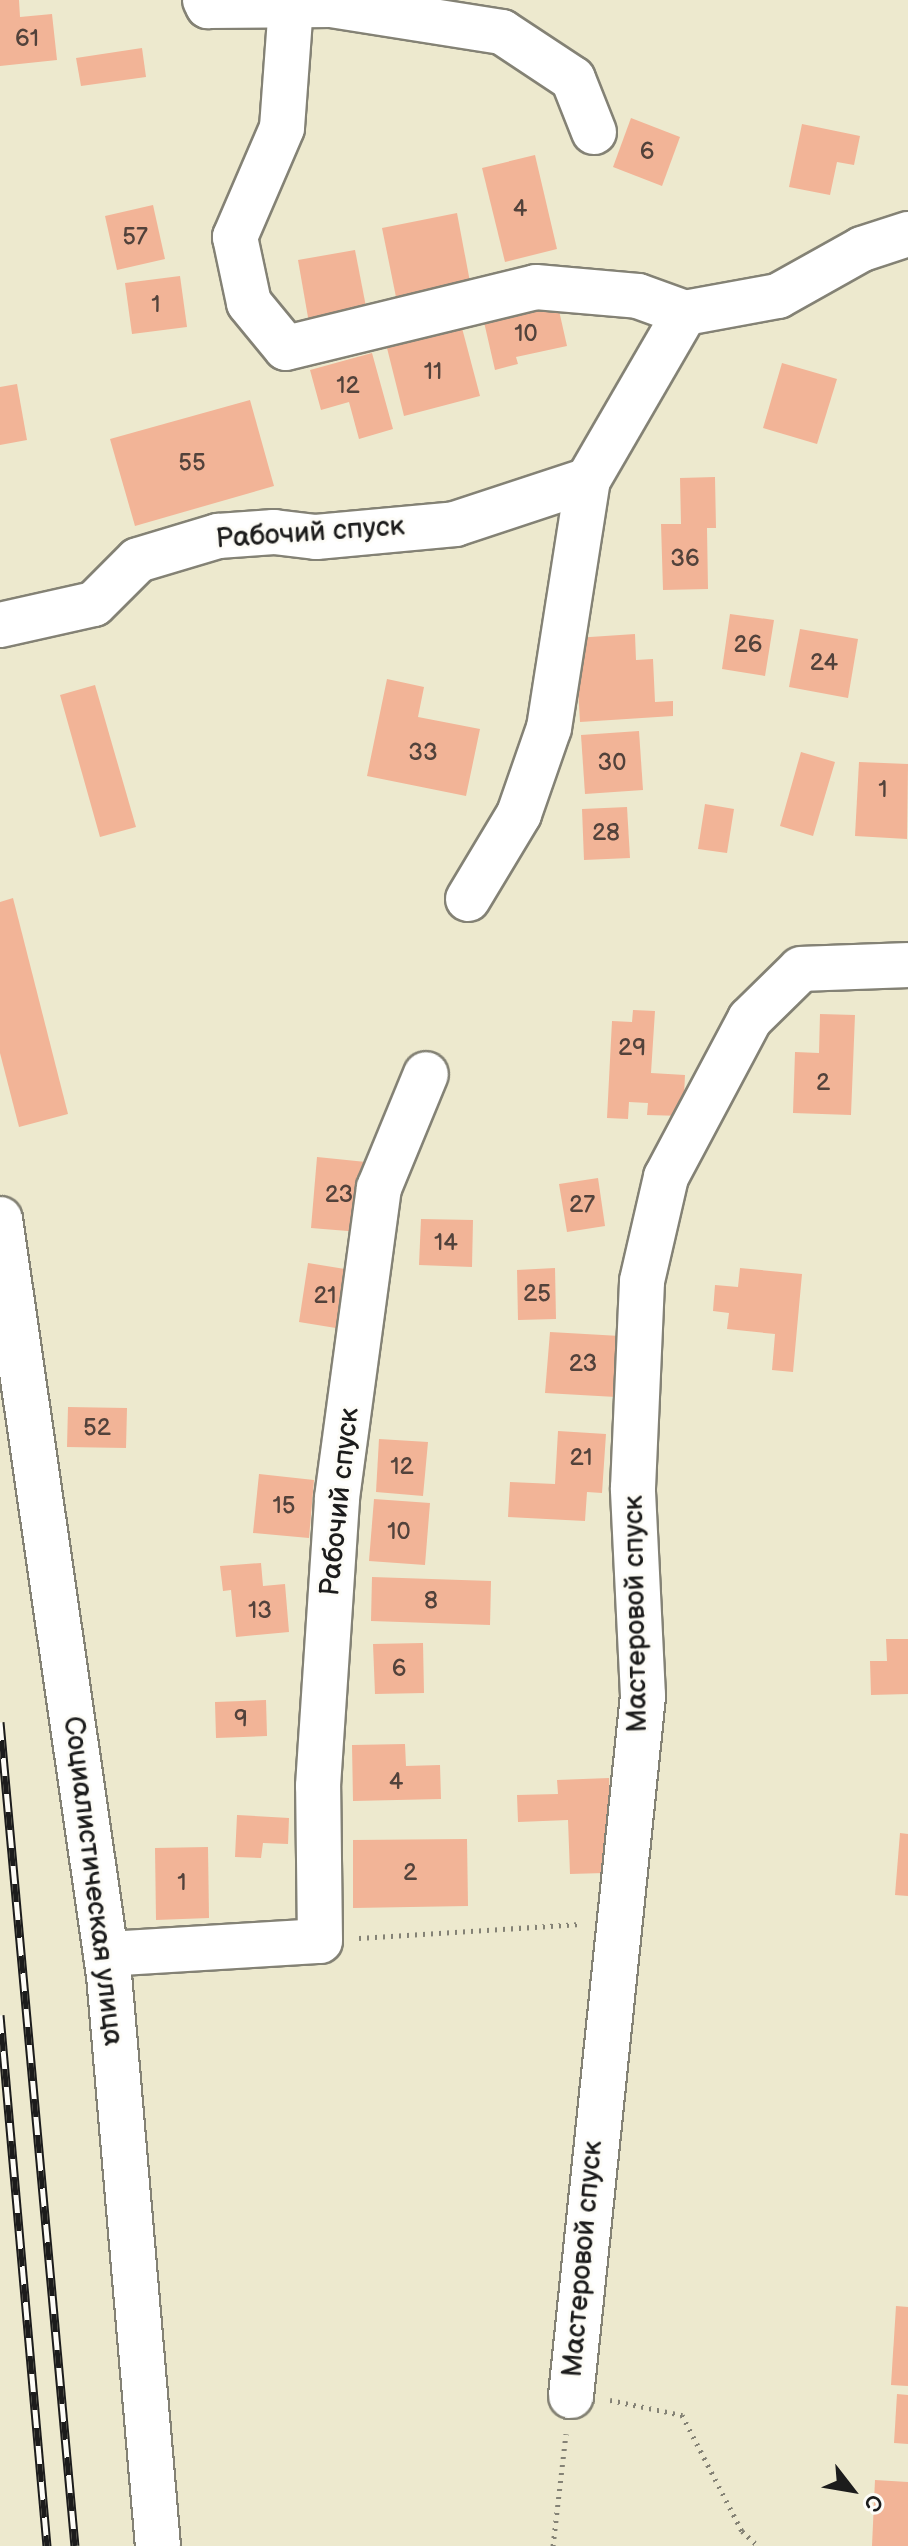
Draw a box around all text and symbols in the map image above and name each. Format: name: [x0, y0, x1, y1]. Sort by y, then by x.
house number: 61: [15, 25, 39, 53]
house number: 6: [640, 138, 654, 166]
house number: 4: [513, 195, 527, 223]
house number: 57: [122, 223, 148, 251]
house number: 1: [151, 291, 161, 319]
house number: 10: [514, 320, 538, 348]
house number: 11: [424, 358, 442, 386]
house number: 12: [336, 372, 360, 400]
house number: 55: [178, 449, 206, 477]
street label: Рабочий спуск: [214, 510, 406, 556]
house number: 36: [670, 545, 700, 573]
house number: 26: [734, 631, 762, 659]
house number: 24: [810, 649, 838, 677]
house number: 33: [408, 739, 438, 767]
house number: 30: [598, 749, 626, 777]
house number: 1: [878, 776, 888, 804]
house number: 28: [592, 819, 620, 847]
house number: 29: [618, 1034, 646, 1062]
house number: 2: [816, 1069, 830, 1097]
house number: 23: [325, 1181, 353, 1209]
house number: 27: [569, 1191, 595, 1219]
house number: 14: [434, 1229, 458, 1257]
house number: 25: [523, 1280, 551, 1308]
house number: 21: [313, 1282, 337, 1310]
house number: 23: [569, 1350, 597, 1378]
street label: Рабочий спуск: [313, 1406, 367, 1598]
house number: 52: [83, 1414, 111, 1442]
house number: 21: [569, 1444, 593, 1472]
house number: 12: [390, 1453, 414, 1481]
house number: 15: [272, 1492, 296, 1520]
street label: Мастеровой спуск: [617, 1495, 655, 1733]
house number: 10: [387, 1518, 411, 1546]
house number: 8: [424, 1587, 438, 1615]
house number: 13: [248, 1597, 272, 1625]
house number: 6: [392, 1655, 406, 1683]
house number: 9: [234, 1705, 248, 1733]
street label: Социалистическая улица: [56, 1714, 130, 2048]
house number: 4: [389, 1768, 403, 1796]
house number: 2: [403, 1859, 417, 1887]
house number: 1: [177, 1869, 187, 1897]
street label: Мастеровой спуск: [556, 2139, 610, 2379]
north arrow: [812, 2450, 892, 2530]
text: С: [857, 2489, 889, 2516]

